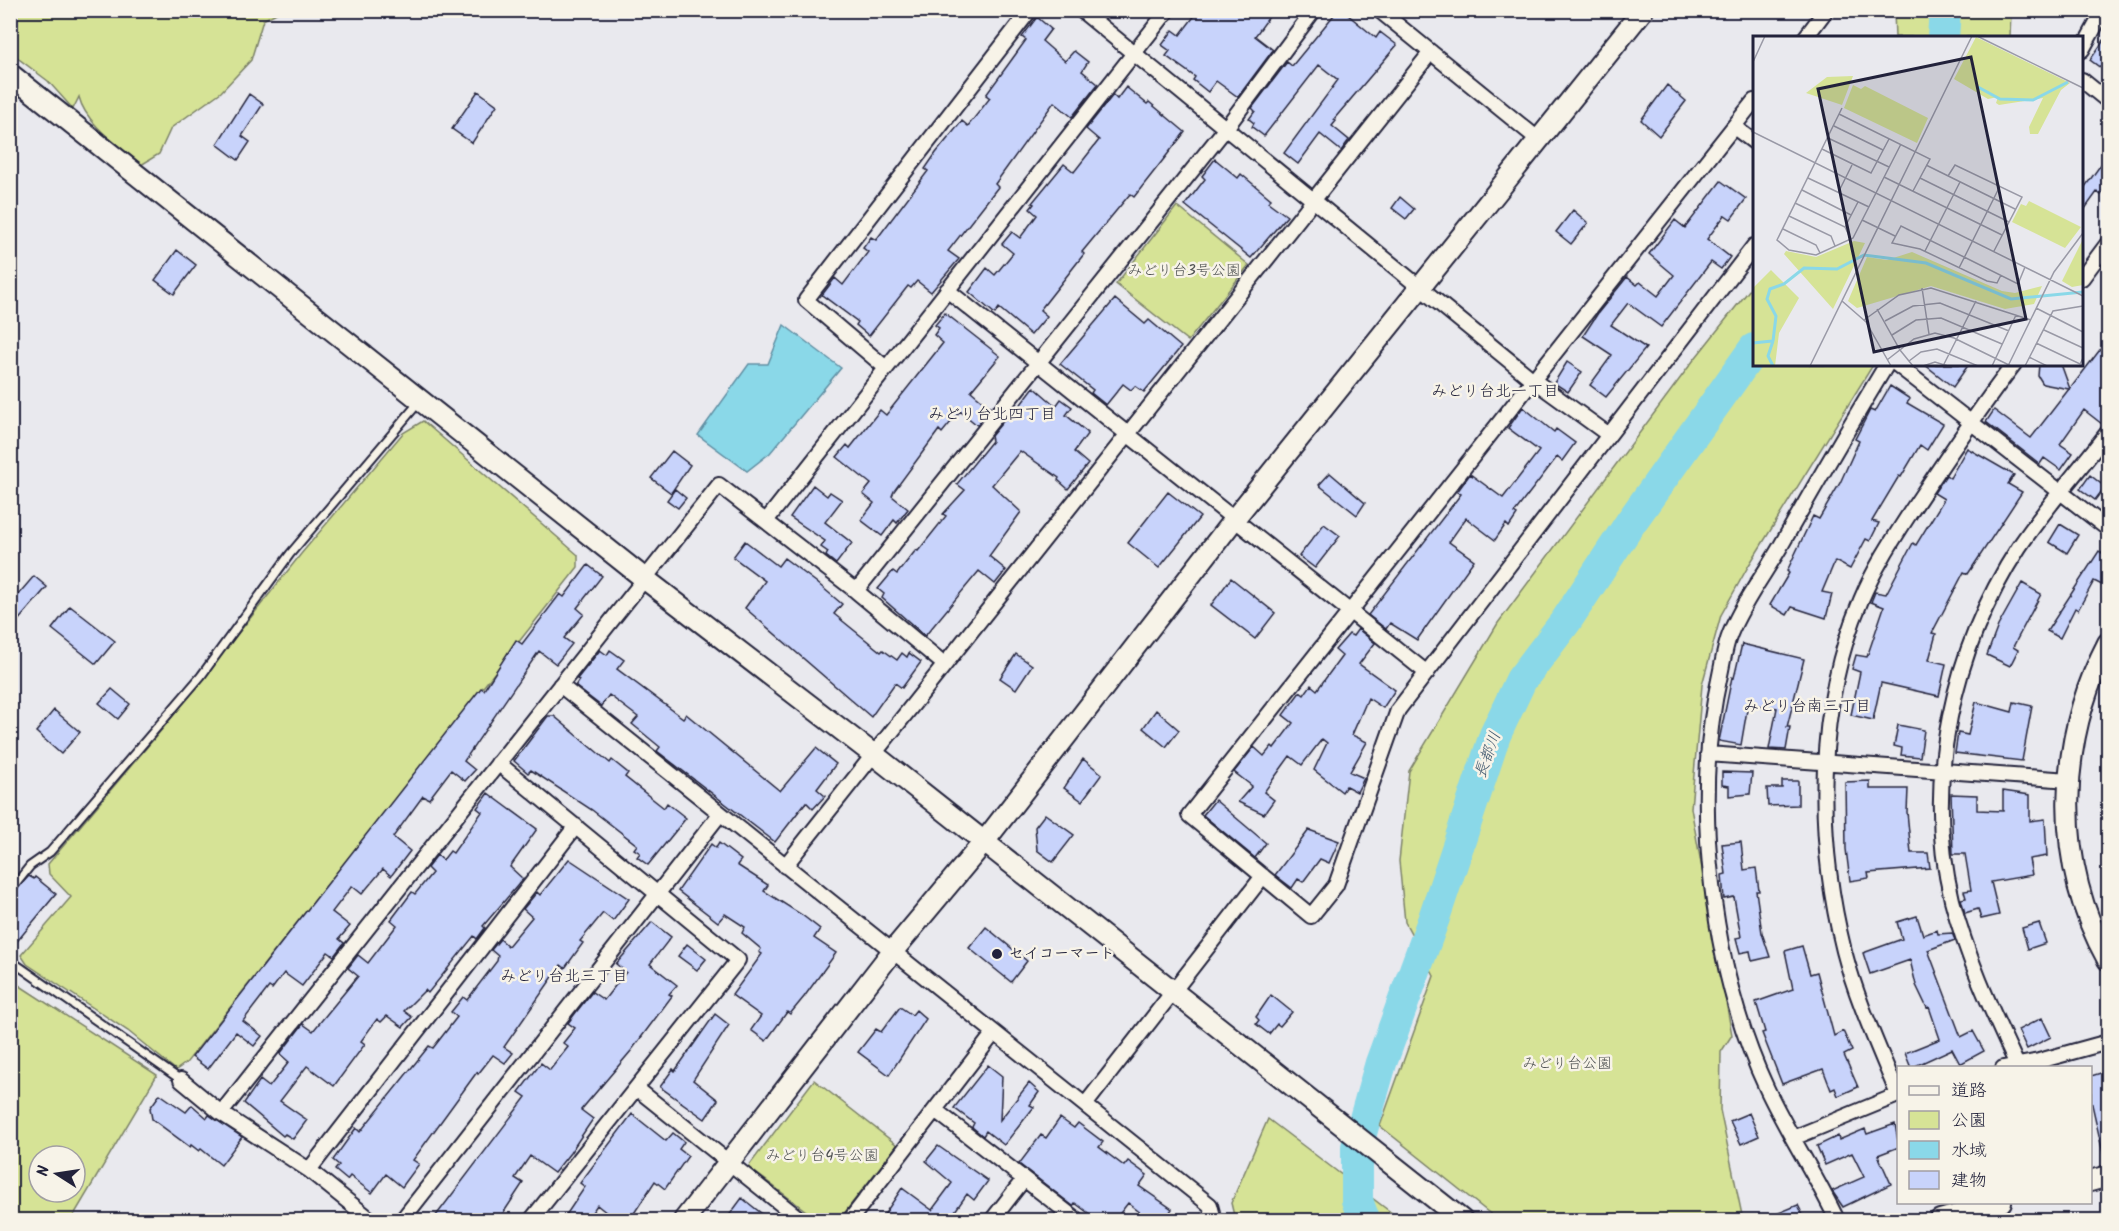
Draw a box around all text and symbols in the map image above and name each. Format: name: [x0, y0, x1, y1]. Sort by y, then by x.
inset map: [1753, 36, 2083, 366]
park label: みどり台3号公園: [1127, 259, 1241, 283]
district label: みどり台北一丁目: [1431, 379, 1559, 404]
district label: みどり台北四丁目: [928, 402, 1056, 427]
district label: みどり台南三丁目: [1743, 694, 1871, 719]
water label: 長都川: [1468, 728, 1508, 782]
place label: セイコーマート: [1009, 942, 1115, 966]
marker: セイコーマート: [990, 947, 1004, 961]
district label: みどり台北三丁目: [500, 964, 628, 989]
park label: みどり台公園: [1522, 1052, 1612, 1076]
legend: [1897, 1066, 2092, 1204]
text: 道路: [1951, 1077, 1987, 1106]
text: 公園: [1951, 1107, 1987, 1136]
text: 水域: [1951, 1137, 1987, 1166]
north arrow: [27, 1144, 87, 1204]
park label: みどり台4号公園: [765, 1144, 879, 1168]
text: N: [31, 1164, 57, 1179]
text: 建物: [1951, 1167, 1987, 1196]

